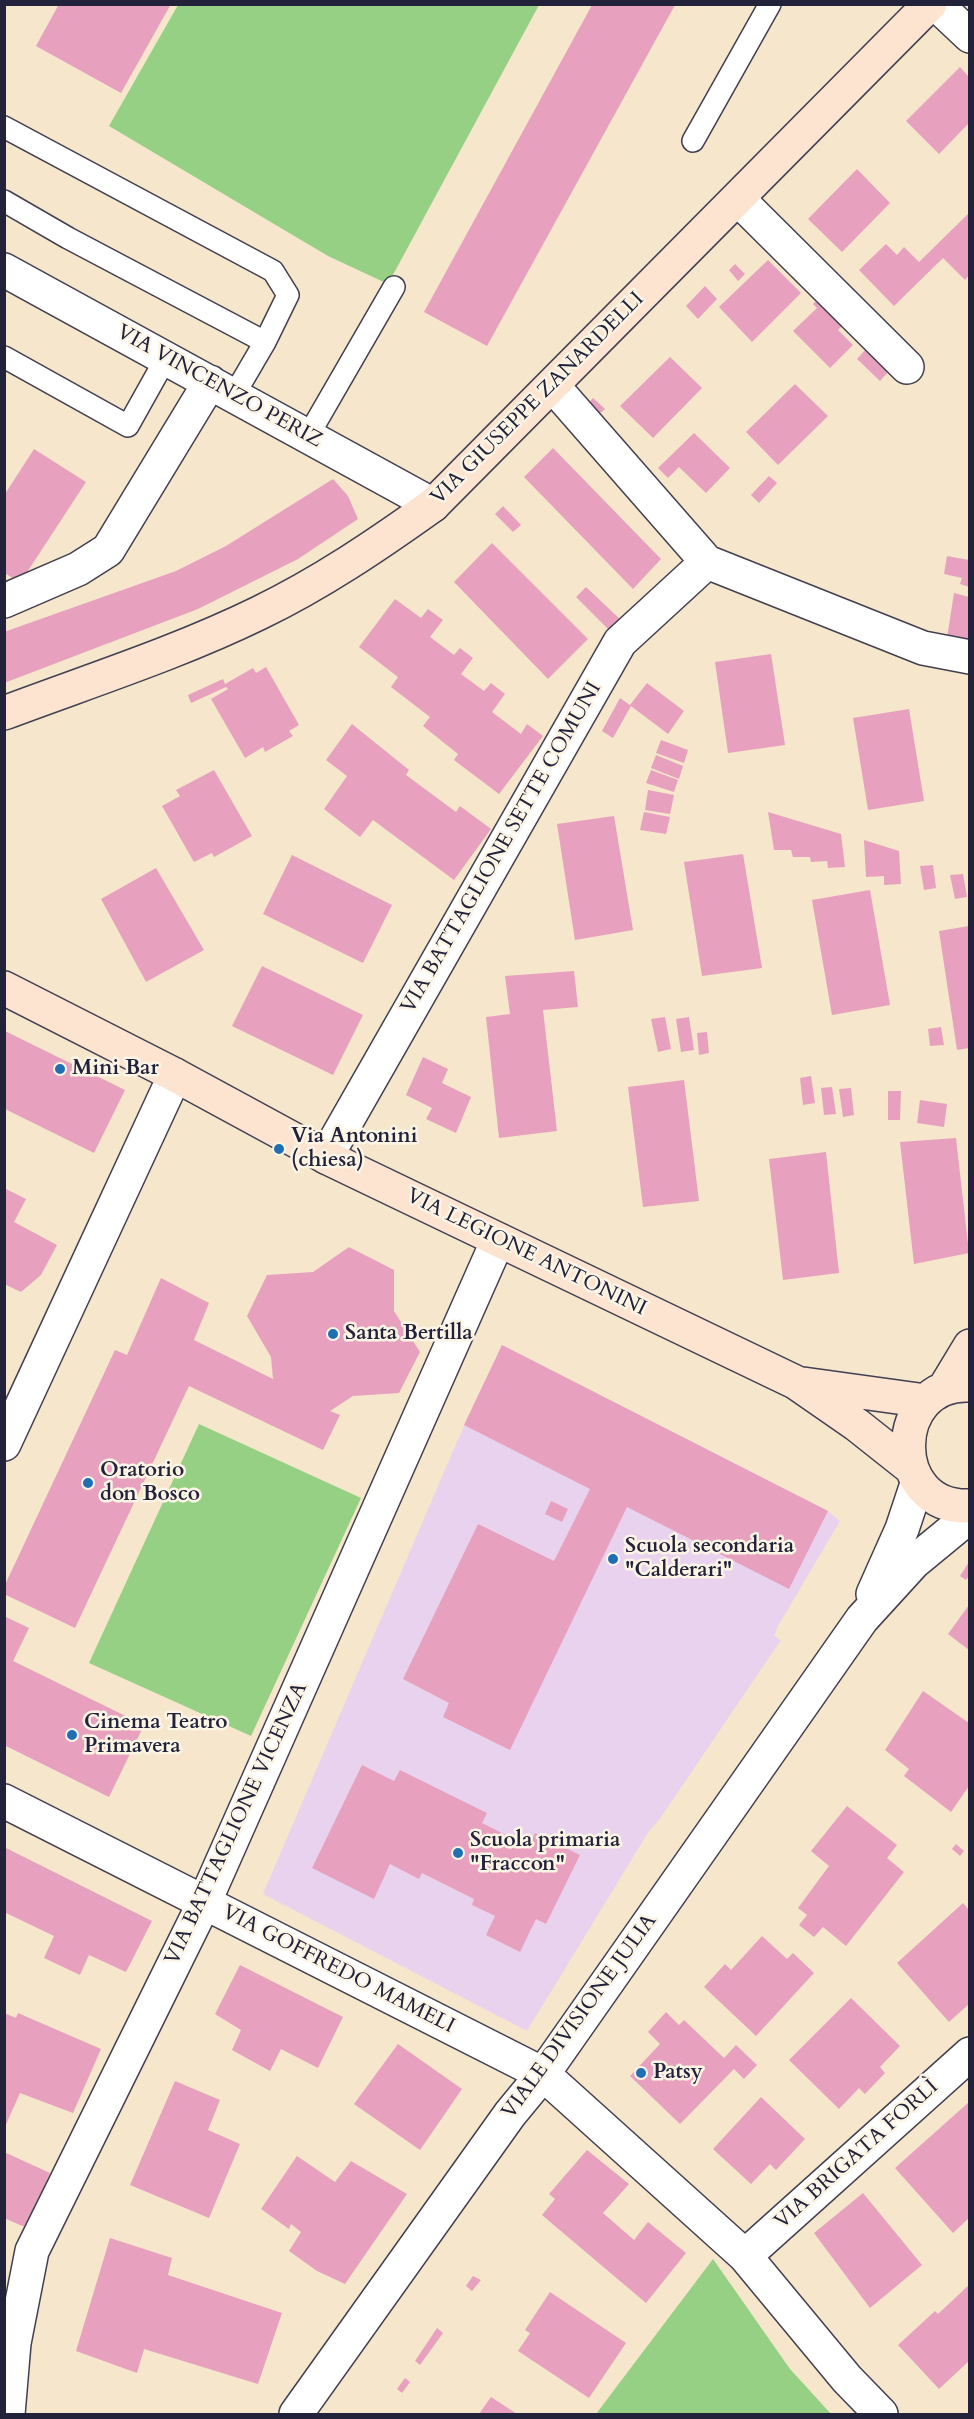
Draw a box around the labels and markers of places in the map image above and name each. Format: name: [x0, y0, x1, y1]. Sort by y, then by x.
place label: Mini Bar: [72, 1056, 159, 1082]
marker: Mini Bar: [53, 1062, 67, 1076]
place label: Via Antonini (chiesa): [291, 1124, 417, 1174]
marker: Via Antonini (chiesa): [272, 1142, 286, 1156]
place label: Santa Bertilla: [345, 1321, 473, 1347]
marker: Santa Bertilla: [326, 1327, 340, 1341]
place label: Oratorio don Bosco: [100, 1458, 200, 1508]
marker: Oratorio don Bosco: [81, 1476, 95, 1490]
place label: Scuola secondaria "Calderari": [625, 1534, 794, 1584]
marker: Scuola secondaria "Calderari": [606, 1552, 620, 1566]
place label: Cinema Teatro Primavera: [84, 1710, 228, 1760]
marker: Cinema Teatro Primavera: [65, 1728, 79, 1742]
place label: Scuola primaria "Fraccon": [470, 1828, 620, 1878]
marker: Scuola primaria "Fraccon": [451, 1846, 465, 1860]
place label: Patsy: [653, 2060, 703, 2086]
marker: Patsy: [634, 2066, 648, 2080]

